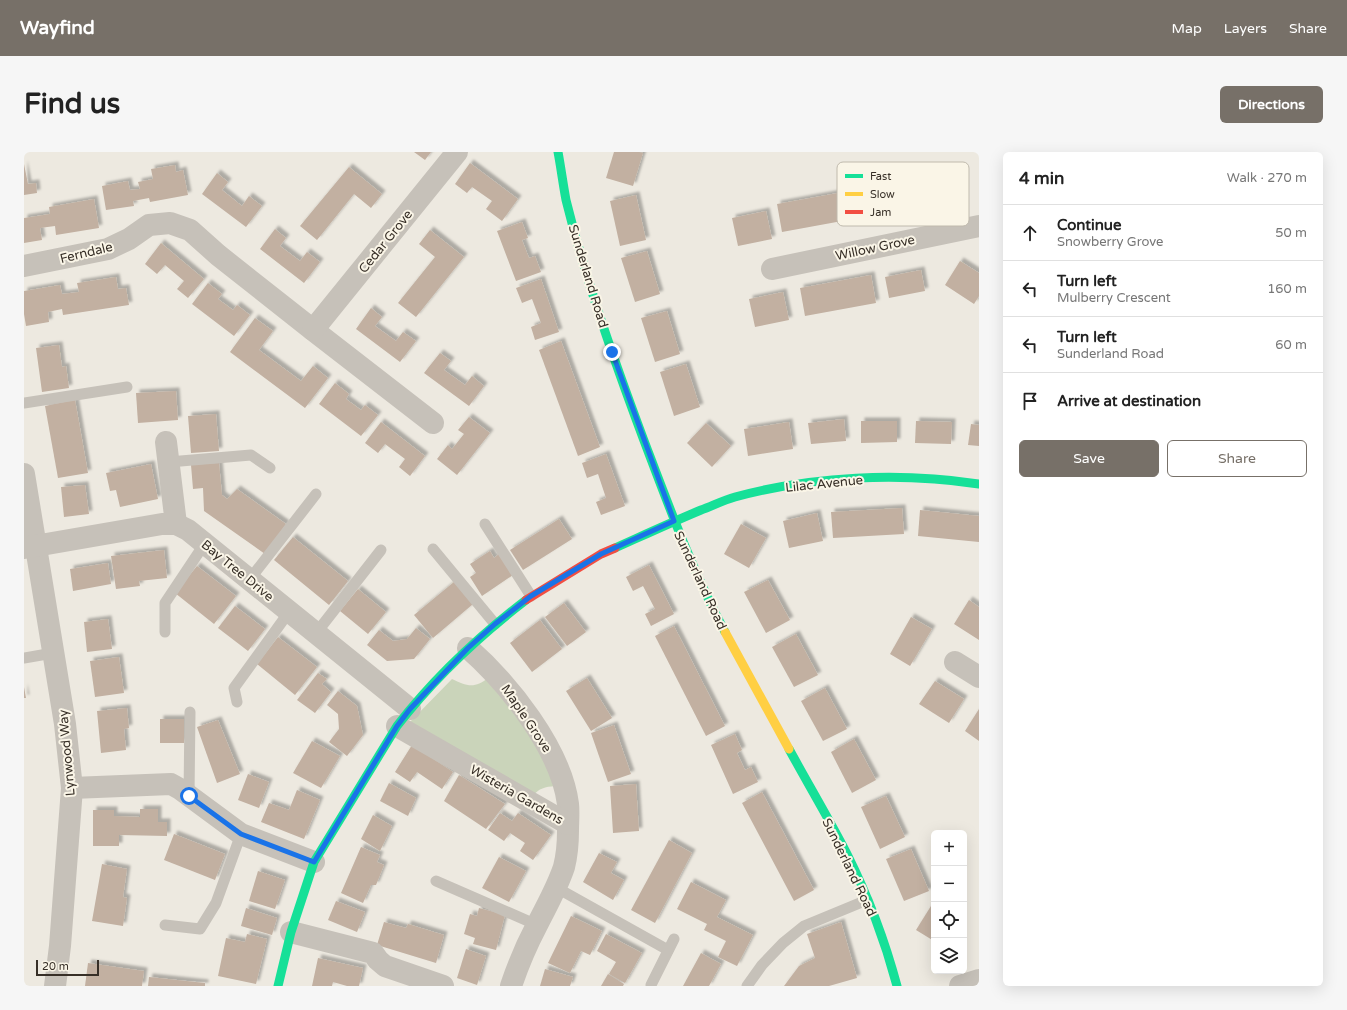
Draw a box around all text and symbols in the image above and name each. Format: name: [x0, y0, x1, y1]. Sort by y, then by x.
text: Wayfind: [20, 17, 95, 39]
text: Map: [1172, 20, 1202, 37]
text: Layers: [1224, 20, 1267, 37]
text: Share: [1289, 20, 1327, 37]
button: Directions: [1220, 86, 1323, 123]
text: Find us: [24, 87, 120, 121]
legend: [837, 162, 969, 226]
text: 4 min: [1019, 168, 1064, 189]
text: Fast: [870, 170, 891, 183]
text: Walk · 270 m: [1227, 170, 1307, 186]
text: Slow: [870, 188, 895, 201]
text: Jam: [870, 206, 891, 219]
street label: Cedar Grove: [355, 207, 416, 276]
text: Continue: [1057, 216, 1121, 234]
icon: ahead: [1019, 222, 1041, 244]
street label: Sunderland Road: [565, 223, 611, 330]
text: 50 m: [1275, 225, 1307, 241]
street label: Willow Grove: [834, 232, 916, 264]
text: Snowberry Grove: [1057, 234, 1163, 250]
street label: Ferndale: [58, 239, 114, 267]
text: Turn left: [1057, 272, 1117, 290]
icon: left: [1019, 278, 1041, 300]
text: 160 m: [1267, 281, 1307, 297]
text: Mulberry Crescent: [1057, 290, 1171, 306]
text: Turn left: [1057, 328, 1117, 346]
icon: left: [1019, 334, 1041, 356]
text: 60 m: [1275, 337, 1307, 353]
route end: [603, 343, 621, 361]
text: Sunderland Road: [1057, 346, 1164, 362]
icon: arrive: [1019, 390, 1041, 412]
text: Arrive at destination: [1057, 392, 1201, 410]
button: Save: [1019, 440, 1159, 477]
button: Share: [1167, 440, 1307, 477]
street label: Lilac Avenue: [784, 472, 864, 496]
street label: Sunderland Road: [670, 529, 730, 632]
street label: Bay Tree Drive: [198, 537, 277, 605]
street label: Maple Grove: [498, 681, 555, 756]
street label: Lynwood Way: [55, 709, 79, 797]
street label: Wisteria Gardens: [467, 762, 566, 828]
route start: [180, 787, 198, 805]
street label: Sunderland Road: [818, 816, 880, 919]
map controls: [931, 830, 967, 974]
button: +: [931, 830, 967, 866]
button: −: [931, 866, 967, 902]
button: locate: [931, 902, 967, 938]
button: layers: [931, 938, 967, 974]
scale bar: [36, 958, 99, 977]
text: 20 m: [42, 960, 69, 973]

